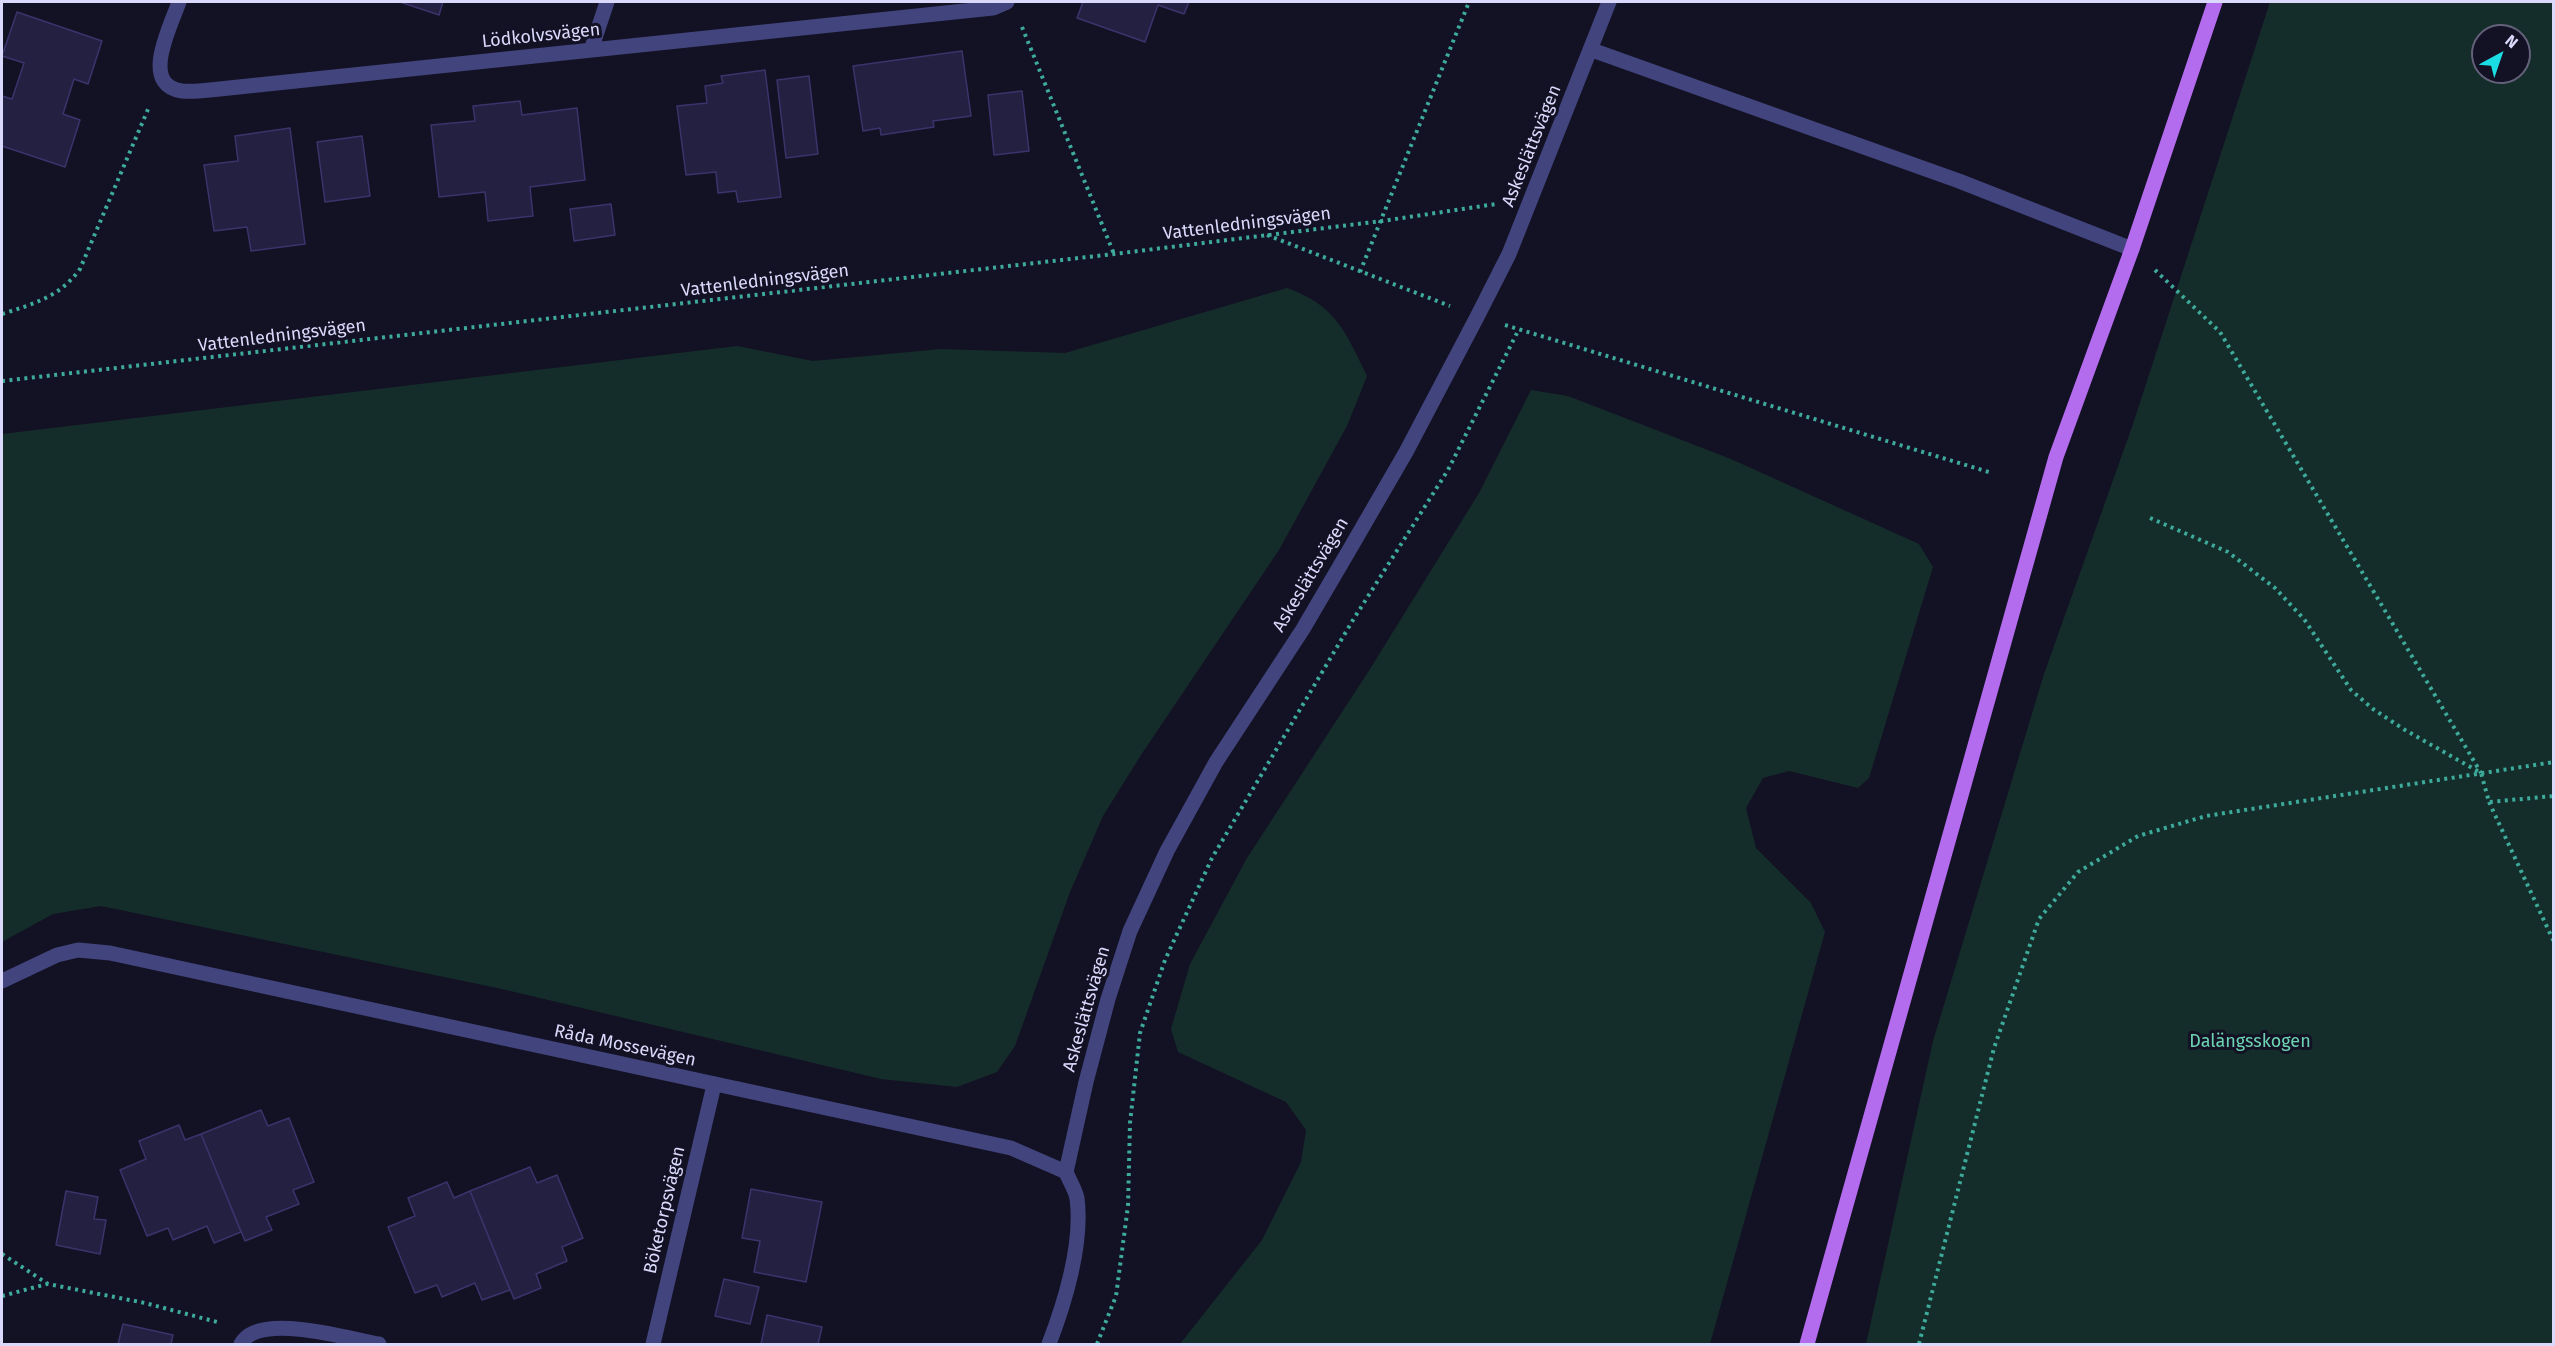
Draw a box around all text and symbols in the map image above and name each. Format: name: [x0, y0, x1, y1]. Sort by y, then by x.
street label: Lödkolvsvägen: [481, 19, 601, 53]
north arrow: [2471, 24, 2531, 84]
text: N: [2501, 31, 2522, 52]
street label: Askeslättsvägen: [1498, 82, 1566, 210]
street label: Vattenledningsvägen: [1162, 203, 1332, 245]
street label: Vattenledningsvägen: [680, 260, 850, 302]
street label: Vattenledningsvägen: [197, 315, 367, 357]
street label: Askeslättsvägen: [1268, 514, 1354, 636]
street label: Askeslättsvägen: [1059, 944, 1115, 1074]
street label: Råda Mossevägen: [552, 1020, 698, 1072]
park label: Dalängsskogen: [2189, 1031, 2311, 1053]
street label: Böketorpsvägen: [640, 1144, 690, 1276]

